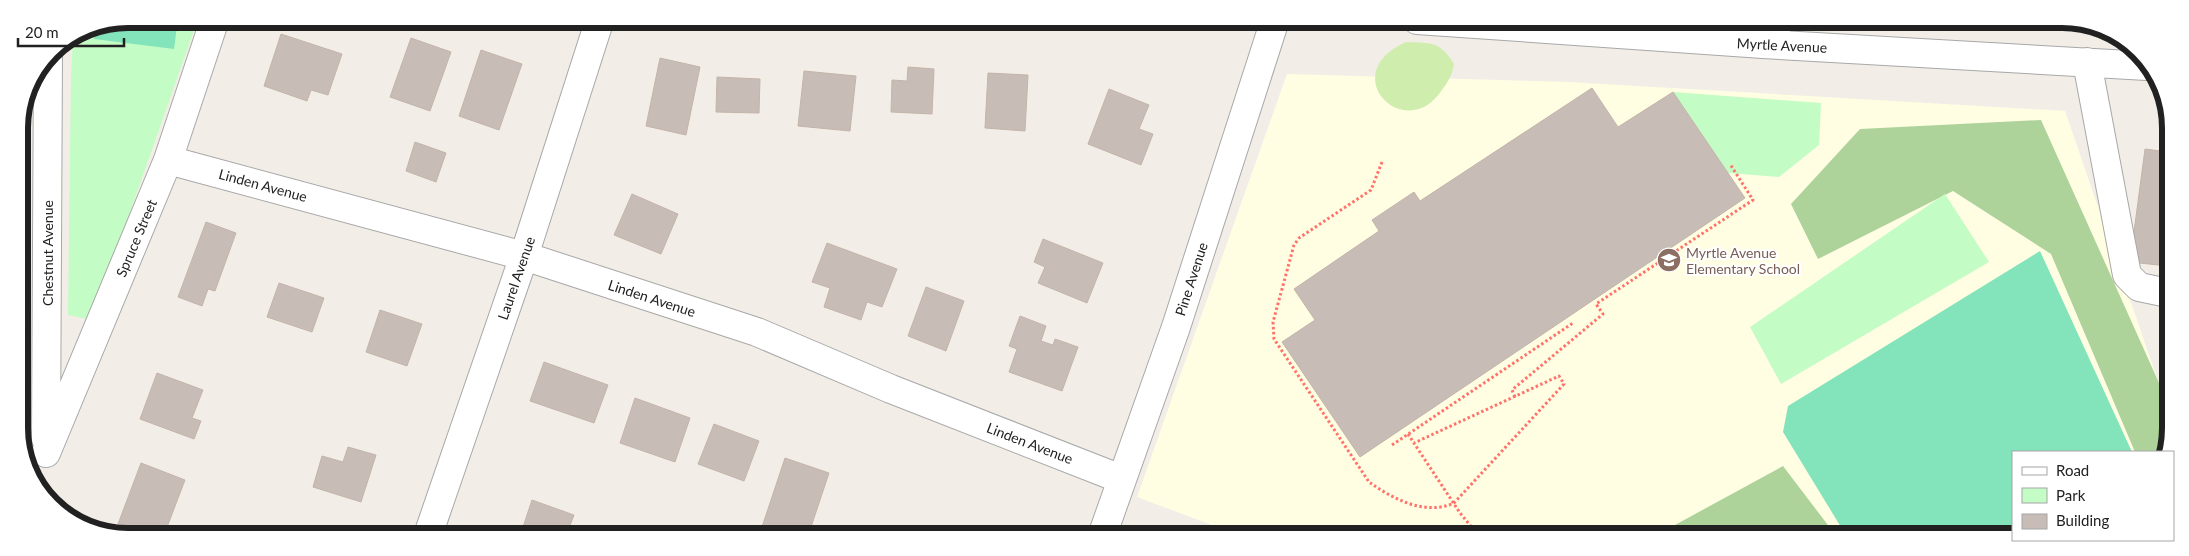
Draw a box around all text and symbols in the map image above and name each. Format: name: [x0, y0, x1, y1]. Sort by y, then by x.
scale bar: [18, 15, 124, 47]
text: 20 m: [25, 23, 59, 41]
street label: Myrtle Avenue: [1736, 34, 1828, 56]
street label: Linden Avenue: [217, 165, 309, 205]
street label: Spruce Street: [112, 197, 160, 279]
street label: Chestnut Avenue: [39, 200, 56, 306]
street label: Laurel Avenue: [494, 234, 538, 322]
street label: Pine Avenue: [1171, 240, 1211, 318]
place label: Myrtle Avenue Elementary School: [1686, 244, 1800, 277]
school or university icon: Myrtle Avenue Elementary School: [1656, 247, 1682, 273]
street label: Linden Avenue: [606, 276, 698, 320]
street label: Linden Avenue: [985, 419, 1075, 467]
legend: [2012, 451, 2174, 541]
text: Road: [2056, 461, 2089, 479]
text: Park: [2056, 486, 2086, 504]
text: Building: [2056, 511, 2109, 529]

